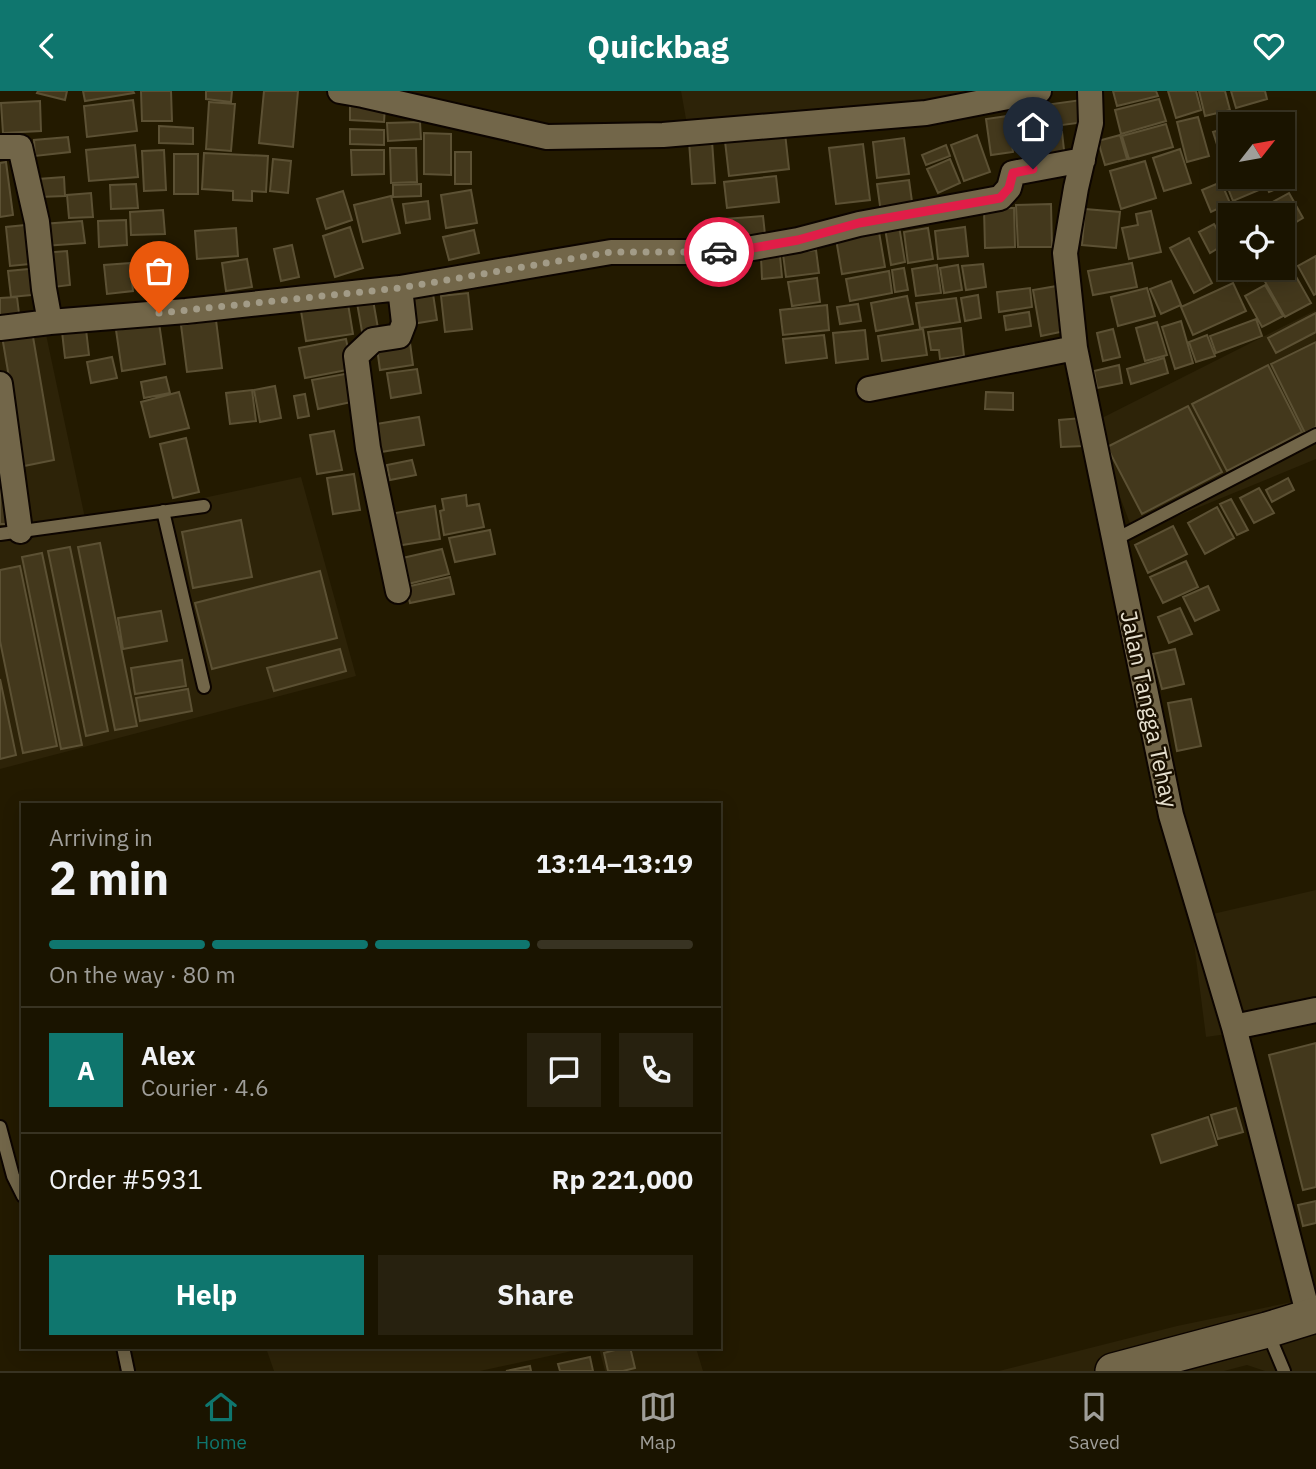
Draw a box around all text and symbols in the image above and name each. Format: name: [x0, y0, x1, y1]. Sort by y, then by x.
text: Quickbag: [587, 25, 729, 67]
icon: back: [28, 27, 66, 65]
icon: heart: [1250, 27, 1288, 65]
pin: [1003, 97, 1063, 169]
icon: home: [1014, 108, 1052, 146]
north arrow: [1218, 112, 1295, 189]
map controls: [1218, 112, 1295, 280]
button: locate: [1218, 203, 1295, 280]
courier: [684, 217, 754, 287]
icon: car: [700, 233, 738, 271]
pin: [129, 241, 189, 313]
icon: bag: [140, 252, 178, 290]
street label: Jalan Tangga Tehay: [1114, 607, 1186, 811]
text: Arriving in: [49, 822, 153, 852]
text: 13:14–13:19: [536, 846, 693, 880]
text: 2 min: [49, 848, 169, 908]
text: On the way · 80 m: [49, 959, 236, 989]
button: chat: [527, 1033, 601, 1107]
button: phone: [619, 1033, 693, 1107]
text: Alex: [141, 1038, 195, 1072]
text: A: [77, 1053, 95, 1087]
text: Courier · 4.6: [141, 1072, 269, 1102]
text: Order #5931: [49, 1162, 203, 1196]
text: Rp 221,000: [552, 1162, 693, 1196]
button: Help: [49, 1255, 364, 1335]
button: Share: [378, 1255, 693, 1335]
tab: Home: [196, 1388, 247, 1454]
tab: Map: [639, 1388, 677, 1454]
tab: Saved: [1068, 1388, 1120, 1454]

